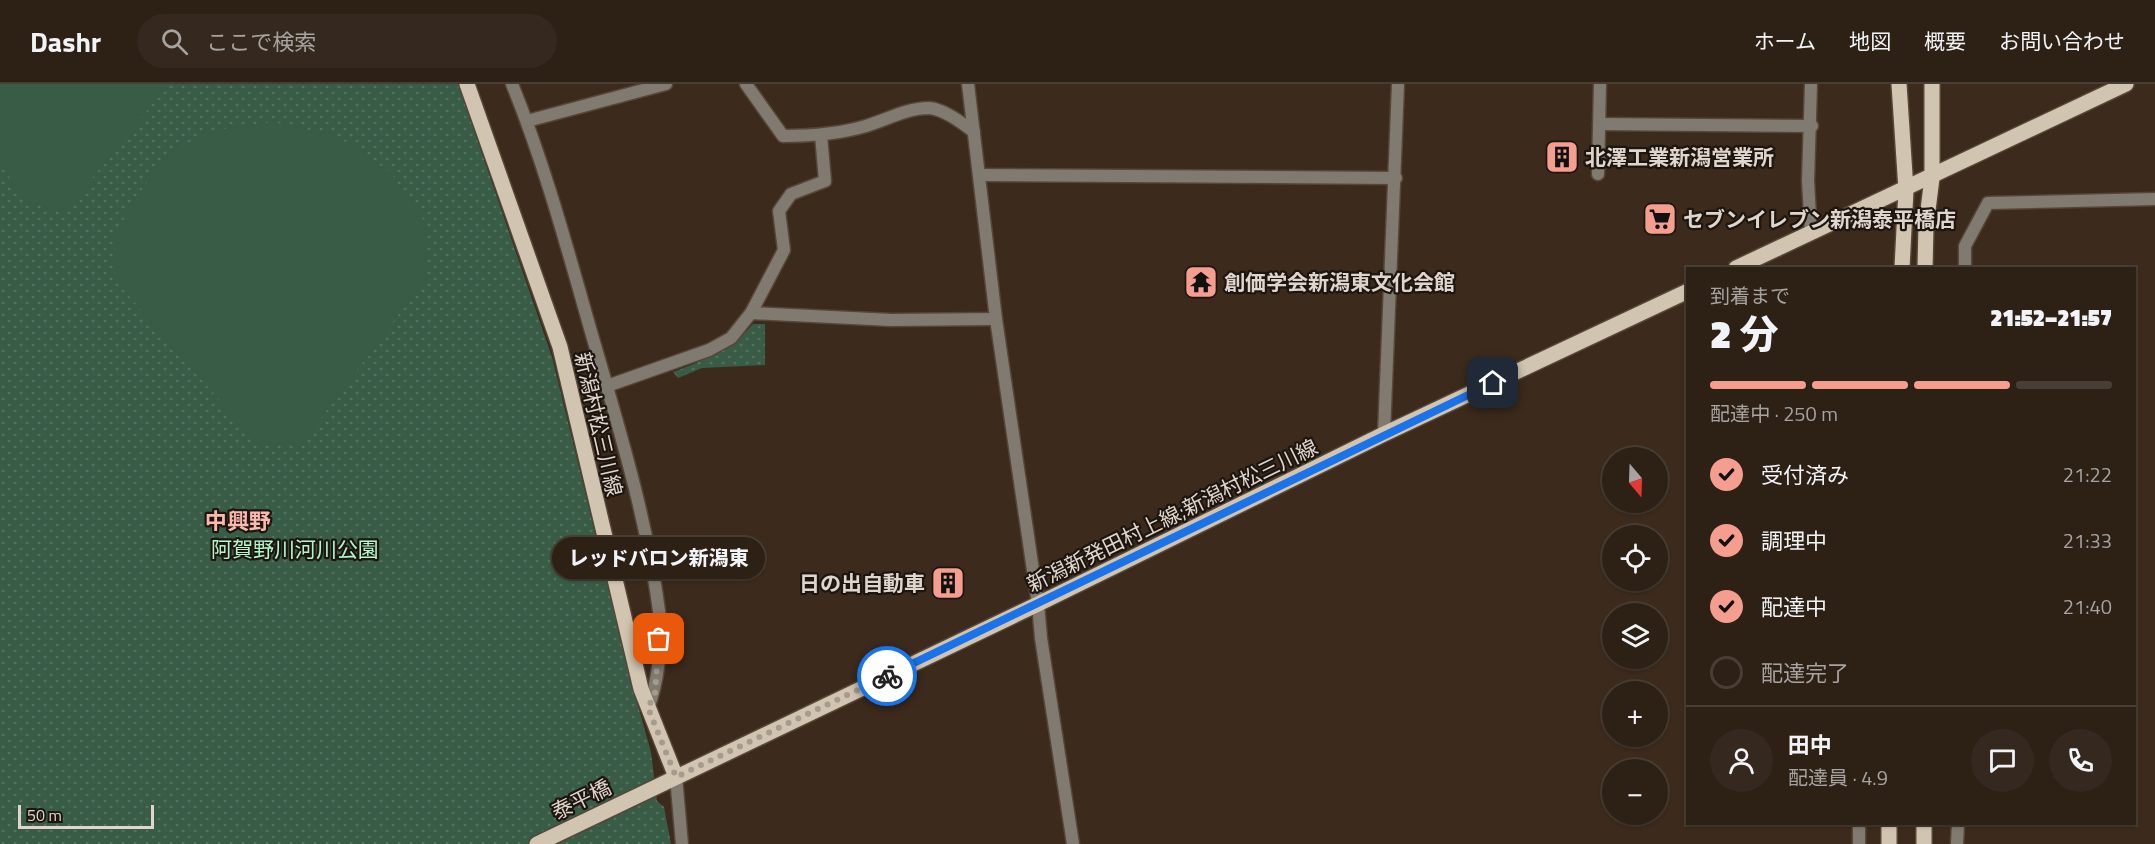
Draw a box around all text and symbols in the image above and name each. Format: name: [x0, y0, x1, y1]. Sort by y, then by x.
search box: [137, 14, 557, 68]
text: Dashr: [30, 20, 101, 63]
icon: search: [158, 25, 191, 58]
text: ここで検索: [206, 25, 316, 59]
text: ホーム: [1754, 25, 1816, 57]
text: 地図: [1849, 25, 1891, 57]
text: 概要: [1924, 25, 1966, 57]
text: お問い合わせ: [1999, 25, 2125, 57]
building icon: 北澤工業新潟営業所: [1544, 139, 1580, 175]
place label: 北澤工業新潟営業所: [1585, 141, 1774, 173]
supermarket icon: セブンイレブン新潟泰平橋店: [1642, 201, 1678, 237]
place label: セブンイレブン新潟泰平橋店: [1683, 203, 1956, 235]
temple icon: 創価学会新潟東文化会館: [1183, 264, 1219, 300]
place label: 創価学会新潟東文化会館: [1224, 266, 1455, 298]
text: 到着まで: [1710, 280, 1790, 311]
text: 21:52–21:57: [1990, 301, 2112, 335]
text: 2 分: [1710, 304, 1779, 363]
street label: 新潟村松三川線: [567, 349, 631, 499]
pin: [1467, 357, 1518, 408]
icon: home: [1476, 366, 1509, 399]
text: 配達中 · 250 m: [1710, 398, 1838, 429]
street label: 新潟新発田村上線;新潟村松三川線: [1021, 430, 1323, 600]
north arrow: [1602, 447, 1668, 513]
map controls: [1602, 447, 1668, 825]
icon: check: [1710, 458, 1743, 491]
text: 受付済み: [1761, 458, 1849, 492]
text: 21:22: [2063, 459, 2112, 490]
district label: 中興野: [205, 504, 271, 538]
icon: check: [1710, 524, 1743, 557]
text: 調理中: [1761, 524, 1827, 558]
button: locate: [1602, 525, 1668, 591]
text: 21:33: [2063, 525, 2112, 556]
park label: 阿賀野川河川公園: [211, 533, 379, 565]
callout: レッドバロン新潟東: [552, 537, 766, 579]
text: レッドバロン新潟東: [569, 542, 749, 573]
building icon: 日の出自動車: [930, 565, 966, 601]
place label: 日の出自動車: [799, 567, 925, 599]
icon: check: [1710, 590, 1743, 623]
text: 配達中: [1761, 590, 1827, 624]
text: 21:40: [2063, 591, 2112, 622]
button: layers: [1602, 603, 1668, 669]
pin: [633, 613, 684, 664]
icon: bag: [642, 622, 675, 655]
courier: [857, 646, 917, 706]
text: 配達完了: [1761, 656, 1849, 690]
icon: bike: [871, 660, 904, 693]
button: +: [1602, 681, 1668, 747]
text: 田中: [1788, 728, 1832, 762]
button: person: [1710, 729, 1773, 792]
button: chat: [1971, 729, 2034, 792]
button: phone: [2049, 729, 2112, 792]
button: −: [1602, 759, 1668, 825]
text: 配達員 · 4.9: [1788, 762, 1888, 793]
street label: 泰平橋: [546, 771, 616, 827]
scale bar: [18, 802, 154, 830]
text: 50 m: [27, 803, 62, 827]

